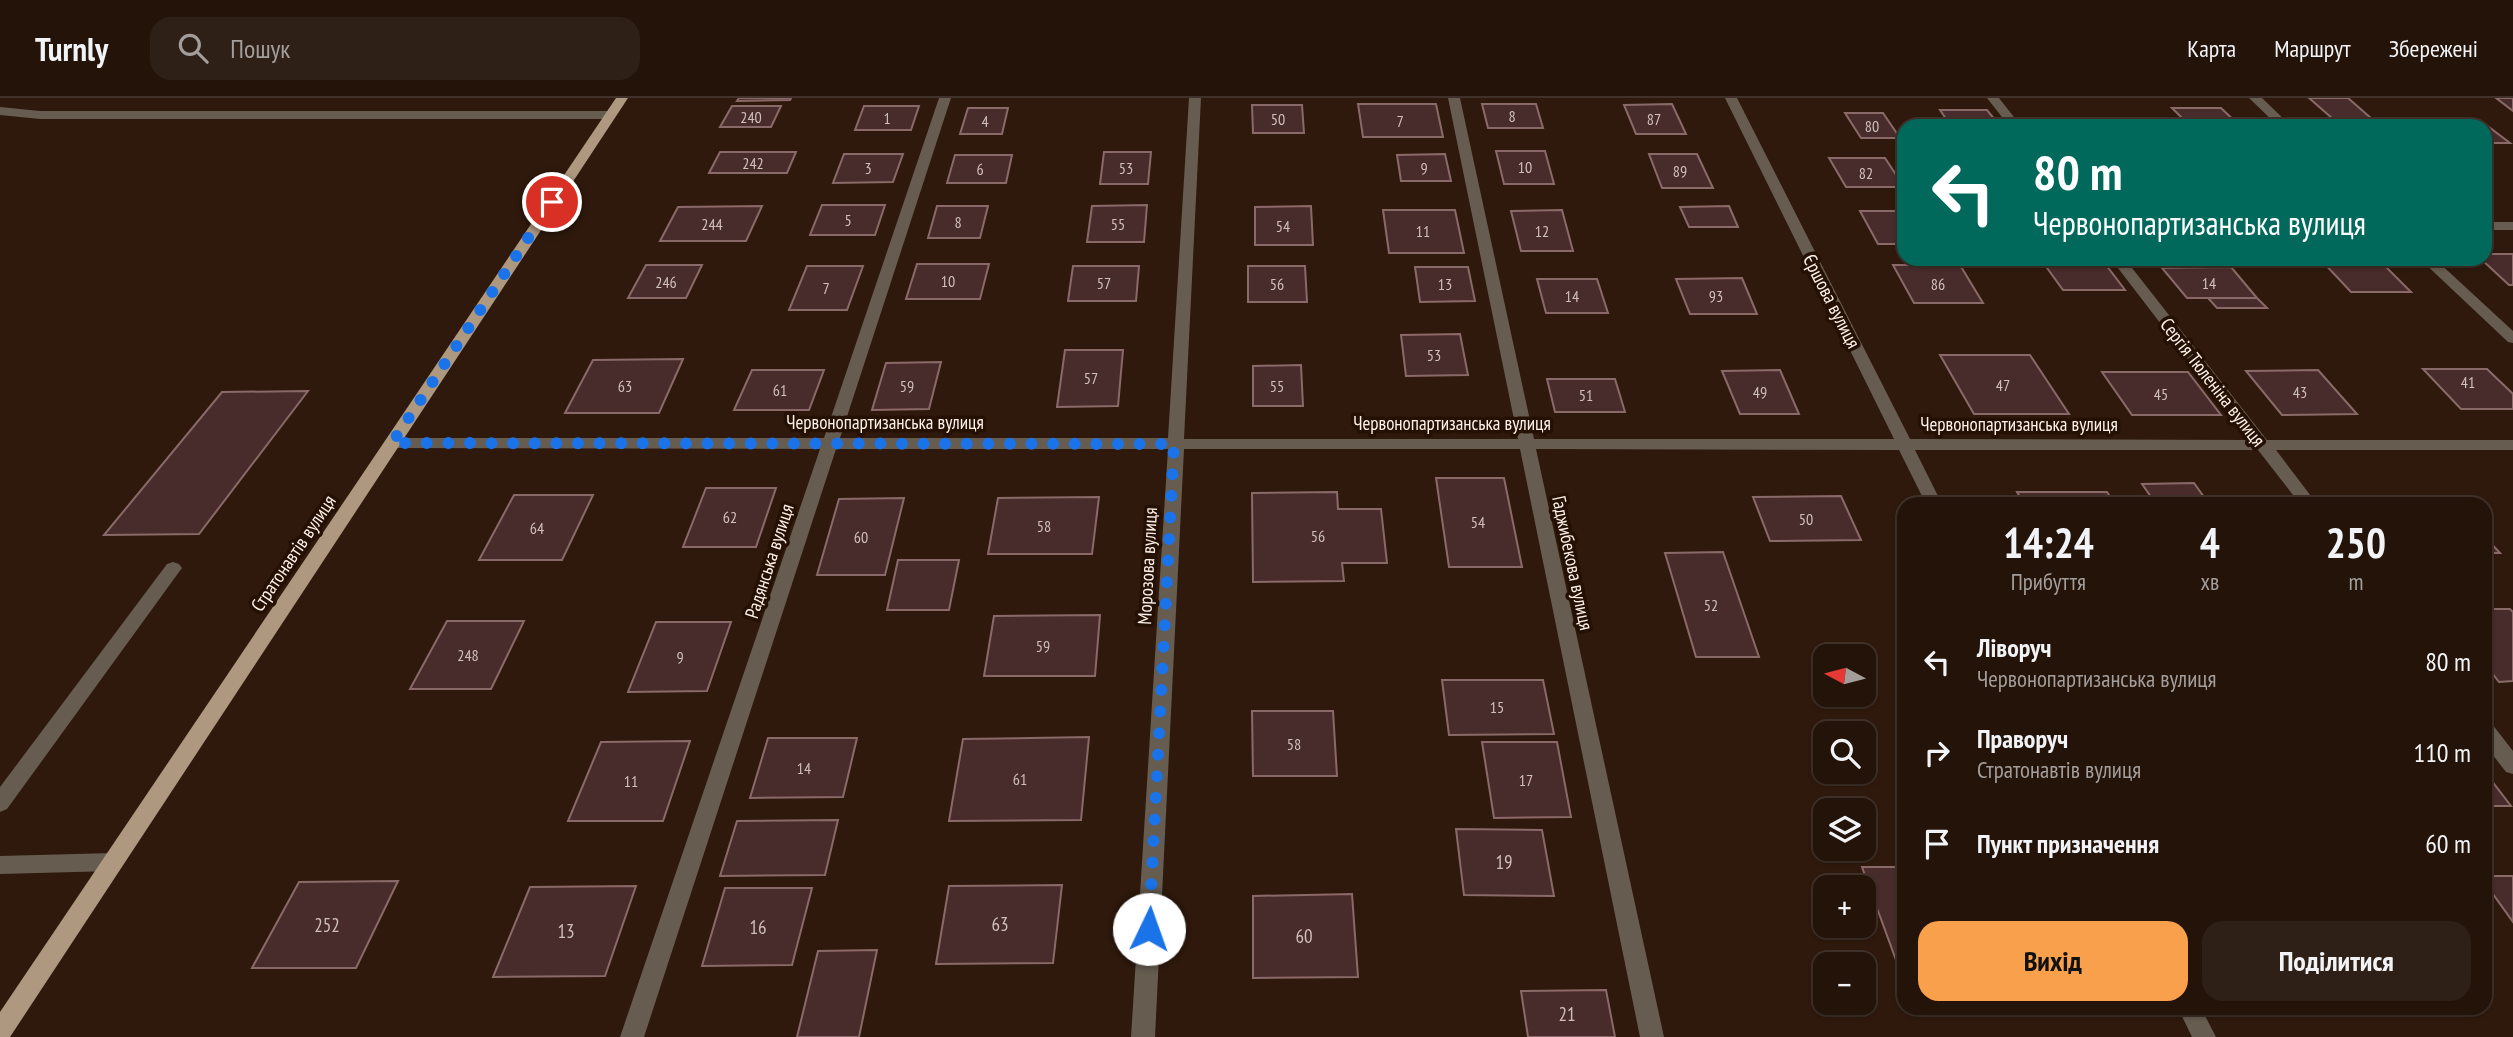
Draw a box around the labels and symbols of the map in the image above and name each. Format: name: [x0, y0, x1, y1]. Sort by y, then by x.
house number: 8: [1508, 106, 1516, 126]
house number: 240: [740, 107, 762, 127]
house number: 1: [883, 108, 891, 128]
house number: 50: [1271, 109, 1285, 129]
house number: 87: [1647, 109, 1661, 129]
house number: 4: [981, 111, 989, 131]
house number: 7: [1396, 111, 1404, 131]
house number: 80: [1865, 116, 1879, 136]
house number: 242: [742, 153, 764, 173]
house number: 10: [1518, 157, 1532, 177]
house number: 3: [864, 158, 872, 178]
house number: 53: [1119, 158, 1133, 178]
house number: 9: [1420, 158, 1428, 178]
house number: 6: [976, 159, 984, 179]
house number: 89: [1673, 161, 1687, 181]
house number: 82: [1859, 163, 1873, 183]
pin: [522, 172, 582, 232]
house number: 5: [844, 210, 852, 230]
house number: 8: [954, 212, 962, 232]
house number: 244: [701, 214, 723, 234]
house number: 55: [1111, 214, 1125, 234]
house number: 54: [1276, 216, 1290, 236]
house number: 11: [1416, 221, 1430, 241]
house number: 12: [1535, 221, 1549, 241]
street label: Єршова вулиця: [1798, 250, 1866, 352]
house number: 10: [941, 271, 955, 291]
house number: 246: [655, 272, 677, 292]
house number: 57: [1097, 273, 1111, 293]
house number: 14: [2202, 273, 2216, 293]
house number: 56: [1270, 274, 1284, 294]
house number: 13: [1438, 274, 1452, 294]
house number: 86: [1931, 274, 1945, 294]
house number: 7: [822, 278, 830, 298]
house number: 14: [1565, 286, 1579, 306]
house number: 93: [1709, 286, 1723, 306]
street label: Сергія Тюленіна вулиця: [2155, 313, 2271, 451]
house number: 53: [1427, 345, 1441, 365]
house number: 57: [1084, 368, 1098, 388]
house number: 41: [2461, 372, 2475, 392]
house number: 47: [1996, 375, 2010, 395]
house number: 63: [618, 376, 632, 396]
house number: 59: [900, 376, 914, 396]
house number: 55: [1270, 376, 1284, 396]
house number: 61: [773, 380, 787, 400]
house number: 49: [1753, 382, 1767, 402]
house number: 43: [2293, 382, 2307, 402]
house number: 45: [2154, 384, 2168, 404]
house number: 51: [1579, 385, 1593, 405]
street label: Червонопартизанська вулиця: [786, 410, 984, 434]
street label: Червонопартизанська вулиця: [1353, 411, 1551, 435]
street label: Червонопартизанська вулиця: [1920, 412, 2118, 436]
street label: Стратонавтів вулиця: [245, 490, 341, 616]
street label: Гаджибекова вулиця: [1547, 494, 1599, 632]
street label: Радянська вулиця: [739, 501, 799, 621]
house number: 62: [723, 507, 737, 527]
street label: Морозова вулиця: [1132, 507, 1162, 625]
house number: 50: [1799, 509, 1813, 529]
house number: 54: [1471, 512, 1485, 532]
house number: 58: [1037, 516, 1051, 536]
house number: 64: [530, 518, 544, 538]
house number: 56: [1311, 526, 1325, 546]
house number: 60: [854, 527, 868, 547]
house number: 52: [1704, 595, 1718, 615]
house number: 59: [1036, 636, 1050, 656]
north arrow: [1813, 644, 1876, 707]
house number: 248: [457, 645, 479, 665]
house number: 9: [676, 647, 684, 667]
house number: 15: [1490, 697, 1504, 717]
house number: 58: [1287, 734, 1301, 754]
house number: 14: [797, 758, 811, 778]
house number: 61: [1013, 769, 1027, 789]
house number: 17: [1519, 770, 1533, 790]
house number: 11: [624, 771, 638, 791]
house number: 19: [1495, 850, 1513, 874]
position arrow: [1112, 892, 1186, 966]
house number: 63: [991, 912, 1009, 936]
house number: 252: [314, 913, 340, 937]
house number: 16: [749, 915, 767, 939]
house number: 13: [557, 919, 575, 943]
house number: 60: [1295, 924, 1313, 948]
house number: 21: [1558, 1002, 1576, 1026]

